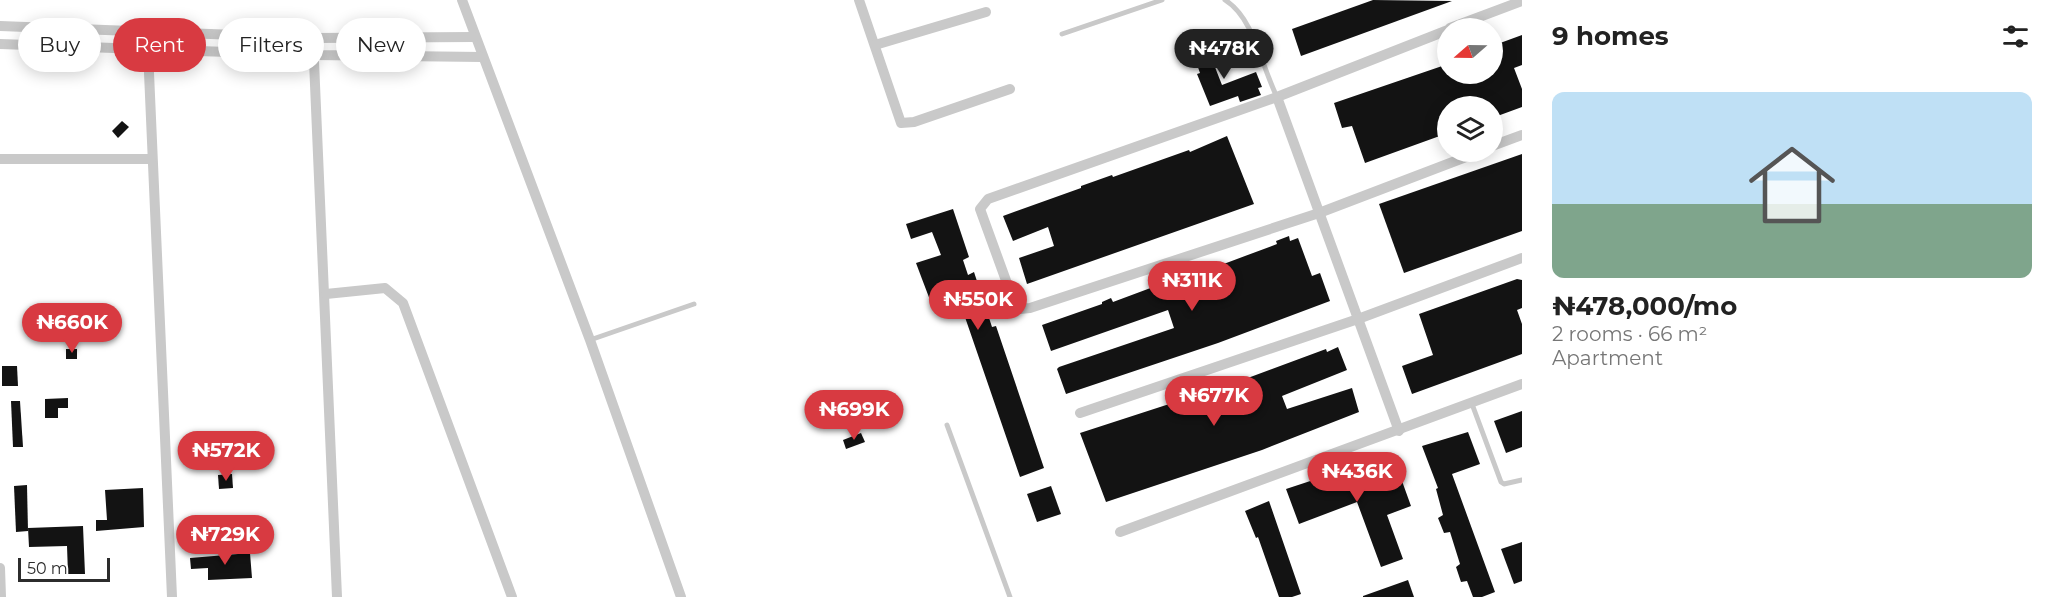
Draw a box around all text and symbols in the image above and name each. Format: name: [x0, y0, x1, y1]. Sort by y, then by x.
chip: Buy: [18, 18, 101, 72]
chip: Rent: [113, 18, 206, 72]
chip: Filters: [218, 18, 324, 72]
chip: New: [336, 18, 426, 72]
north arrow: [1437, 18, 1503, 84]
map controls: [1437, 18, 1503, 162]
text: 9 homes: [1552, 20, 1669, 52]
icon: filters: [1999, 20, 2032, 53]
pin: ₦478K: [1182, 29, 1266, 80]
text: ₦478K: [1188, 36, 1260, 60]
button: layers: [1437, 96, 1503, 162]
icon: home: [1738, 131, 1846, 239]
pin: ₦311K: [1150, 261, 1234, 312]
text: ₦311K: [1162, 268, 1222, 292]
pin: ₦550K: [936, 280, 1020, 331]
text: ₦550K: [943, 287, 1013, 311]
text: ₦478,000/mo: [1552, 290, 1737, 322]
pin: ₦660K: [30, 303, 114, 354]
text: ₦660K: [36, 310, 108, 334]
text: 2 rooms · 66 m²: [1552, 322, 1707, 346]
text: Apartment: [1552, 346, 1663, 370]
pin: ₦677K: [1172, 376, 1256, 427]
text: ₦677K: [1179, 383, 1249, 407]
pin: ₦699K: [812, 390, 896, 441]
text: ₦699K: [818, 397, 890, 421]
pin: ₦572K: [184, 431, 268, 482]
text: ₦572K: [192, 438, 260, 462]
pin: ₦436K: [1315, 452, 1399, 503]
text: ₦436K: [1321, 459, 1393, 483]
pin: ₦729K: [183, 515, 267, 566]
text: ₦729K: [190, 522, 260, 546]
scale bar: [18, 555, 110, 582]
text: 50 m: [27, 559, 68, 578]

